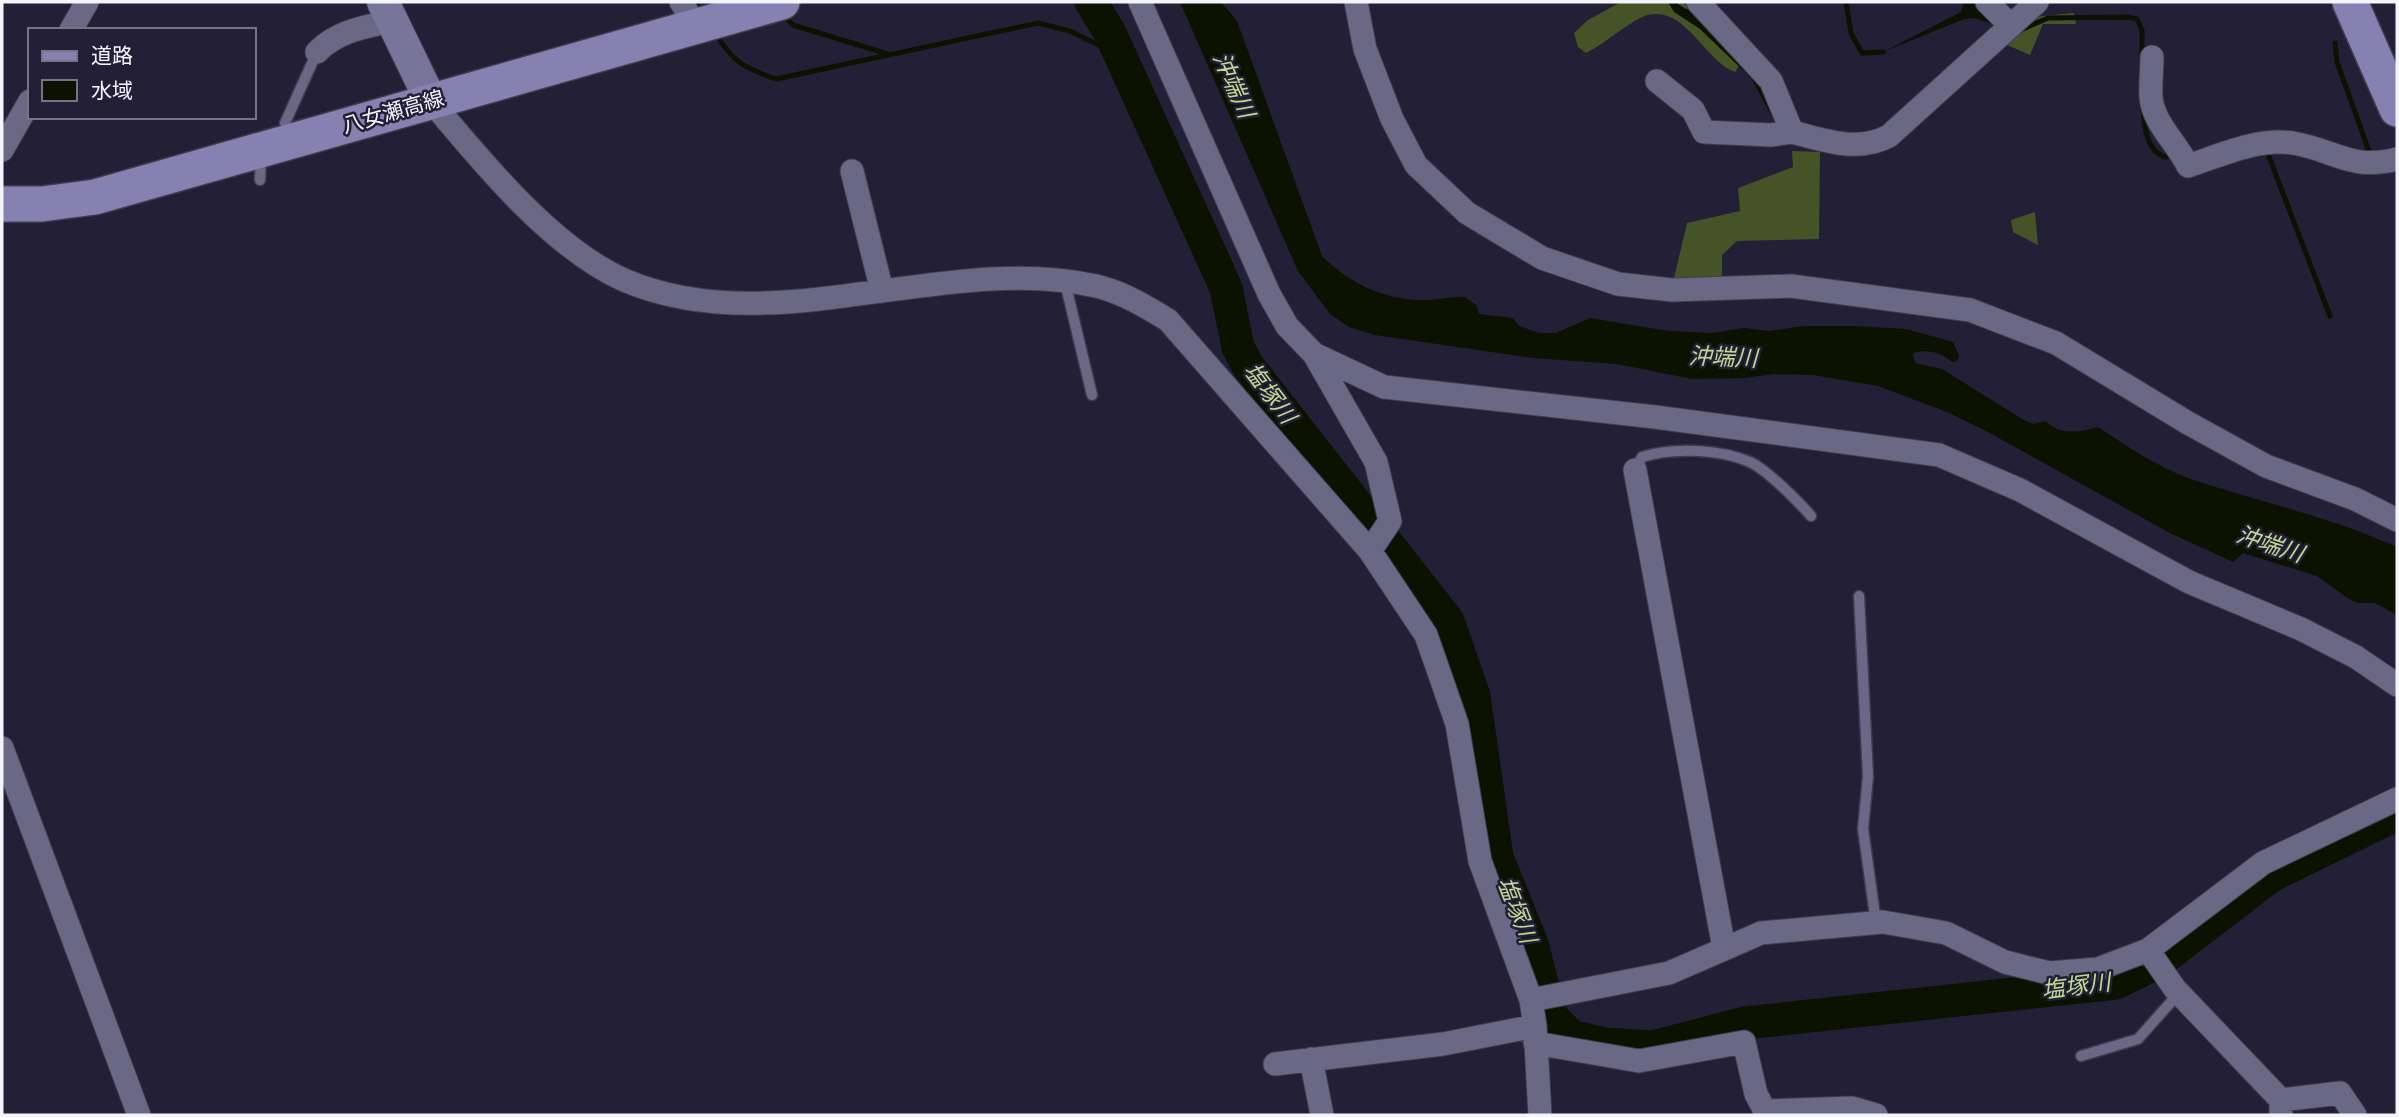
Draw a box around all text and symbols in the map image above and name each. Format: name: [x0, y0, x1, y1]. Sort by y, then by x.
legend: [28, 28, 256, 119]
text: 道路: [91, 42, 133, 69]
water label: 沖端川: [1207, 47, 1263, 125]
text: 水域: [91, 77, 133, 104]
street label: 八女瀬高線: [339, 84, 447, 139]
water label: 沖端川: [1688, 341, 1761, 372]
water label: 塩塚川: [1238, 356, 1305, 431]
water label: 沖端川: [2233, 519, 2310, 569]
water label: 塩塚川: [1492, 872, 1544, 950]
water label: 塩塚川: [2040, 967, 2115, 1004]

